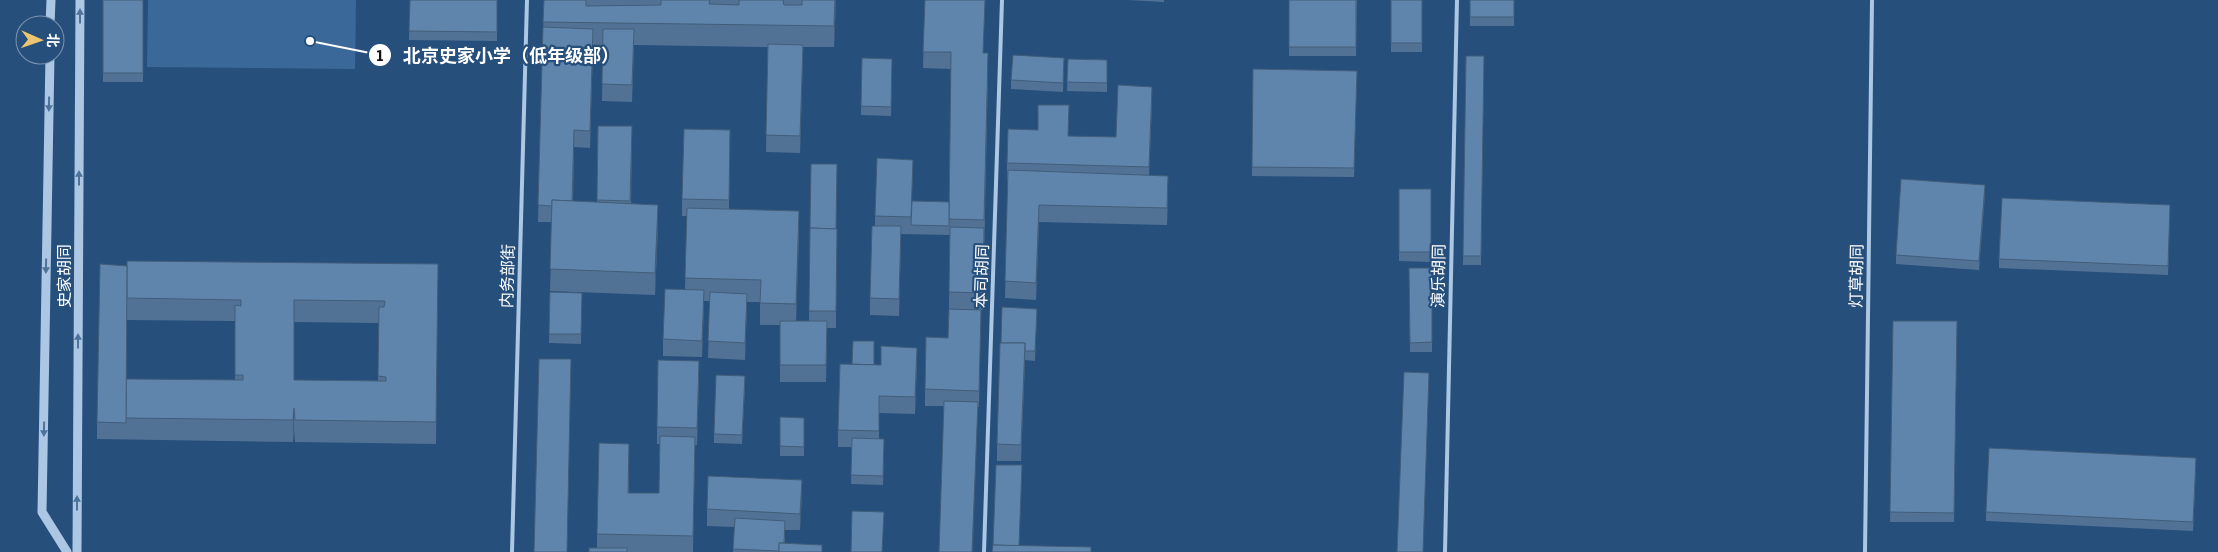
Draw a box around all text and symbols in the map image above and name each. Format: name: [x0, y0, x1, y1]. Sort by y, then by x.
one-way arrow: [76, 8, 84, 24]
north arrow: [15, 15, 65, 65]
text: 北: [45, 33, 61, 48]
callout: 北京史家小学（低年级部）: [368, 39, 629, 72]
text: 北京史家小学（低年级部）: [403, 45, 619, 66]
text: 1: [376, 47, 384, 64]
one-way arrow: [45, 96, 53, 112]
one-way arrow: [75, 170, 83, 186]
street label: 史家胡同: [55, 244, 73, 308]
street label: 内务部街: [497, 244, 517, 308]
street label: 本司胡同: [971, 244, 991, 308]
street label: 演乐胡同: [1428, 244, 1448, 308]
street label: 灯草胡同: [1846, 244, 1866, 308]
one-way arrow: [42, 258, 50, 274]
one-way arrow: [74, 333, 82, 349]
one-way arrow: [40, 421, 48, 437]
one-way arrow: [73, 495, 81, 511]

